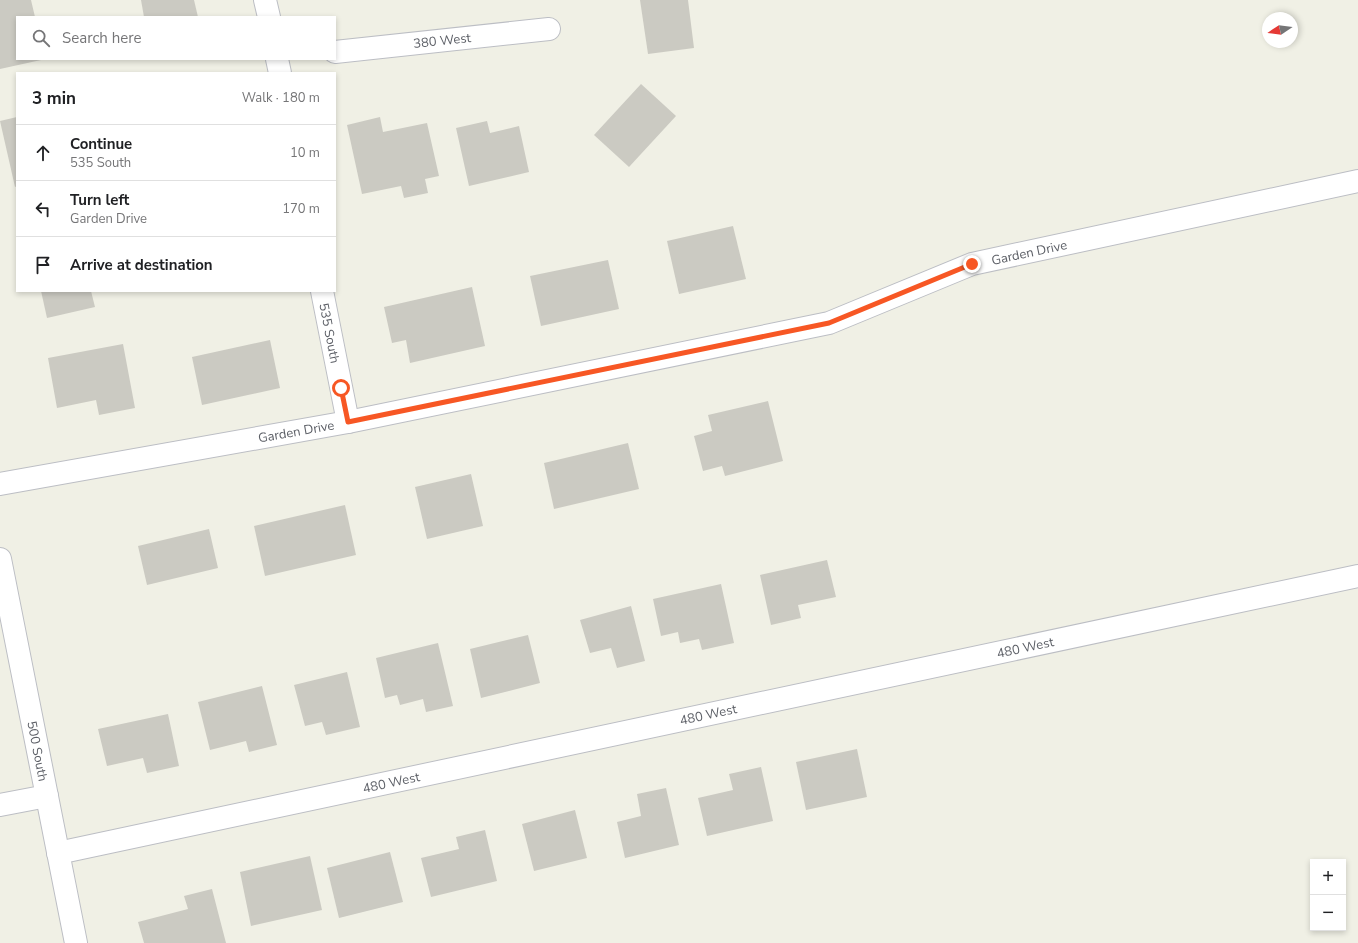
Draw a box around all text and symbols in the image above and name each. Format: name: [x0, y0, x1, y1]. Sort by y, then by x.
north arrow: [1262, 12, 1298, 48]
search box: [16, 16, 336, 60]
icon: search: [30, 27, 52, 49]
text: Search here: [62, 28, 142, 48]
street label: 380 West: [412, 29, 472, 53]
text: 3 min: [32, 87, 76, 110]
text: Walk · 180 m: [242, 89, 320, 107]
text: Continue: [70, 134, 132, 154]
icon: ahead: [32, 142, 54, 164]
text: 10 m: [290, 144, 320, 162]
text: 535 South: [70, 154, 131, 172]
text: Turn left: [70, 190, 129, 210]
icon: left: [32, 198, 54, 220]
text: 170 m: [282, 200, 320, 218]
text: Garden Drive: [70, 210, 147, 228]
street label: Garden Drive: [990, 236, 1069, 270]
icon: arrive: [32, 254, 54, 276]
text: Arrive at destination: [70, 255, 213, 275]
route end: [963, 255, 981, 273]
street label: 535 South: [314, 301, 344, 365]
route start: [332, 379, 350, 397]
street label: Garden Drive: [257, 416, 336, 448]
street label: 480 West: [995, 633, 1056, 663]
street label: 480 West: [678, 700, 739, 730]
street label: 500 South: [22, 719, 52, 783]
street label: 480 West: [361, 768, 422, 798]
map controls: [1310, 859, 1346, 931]
button: +: [1310, 859, 1346, 895]
button: −: [1310, 895, 1346, 931]

